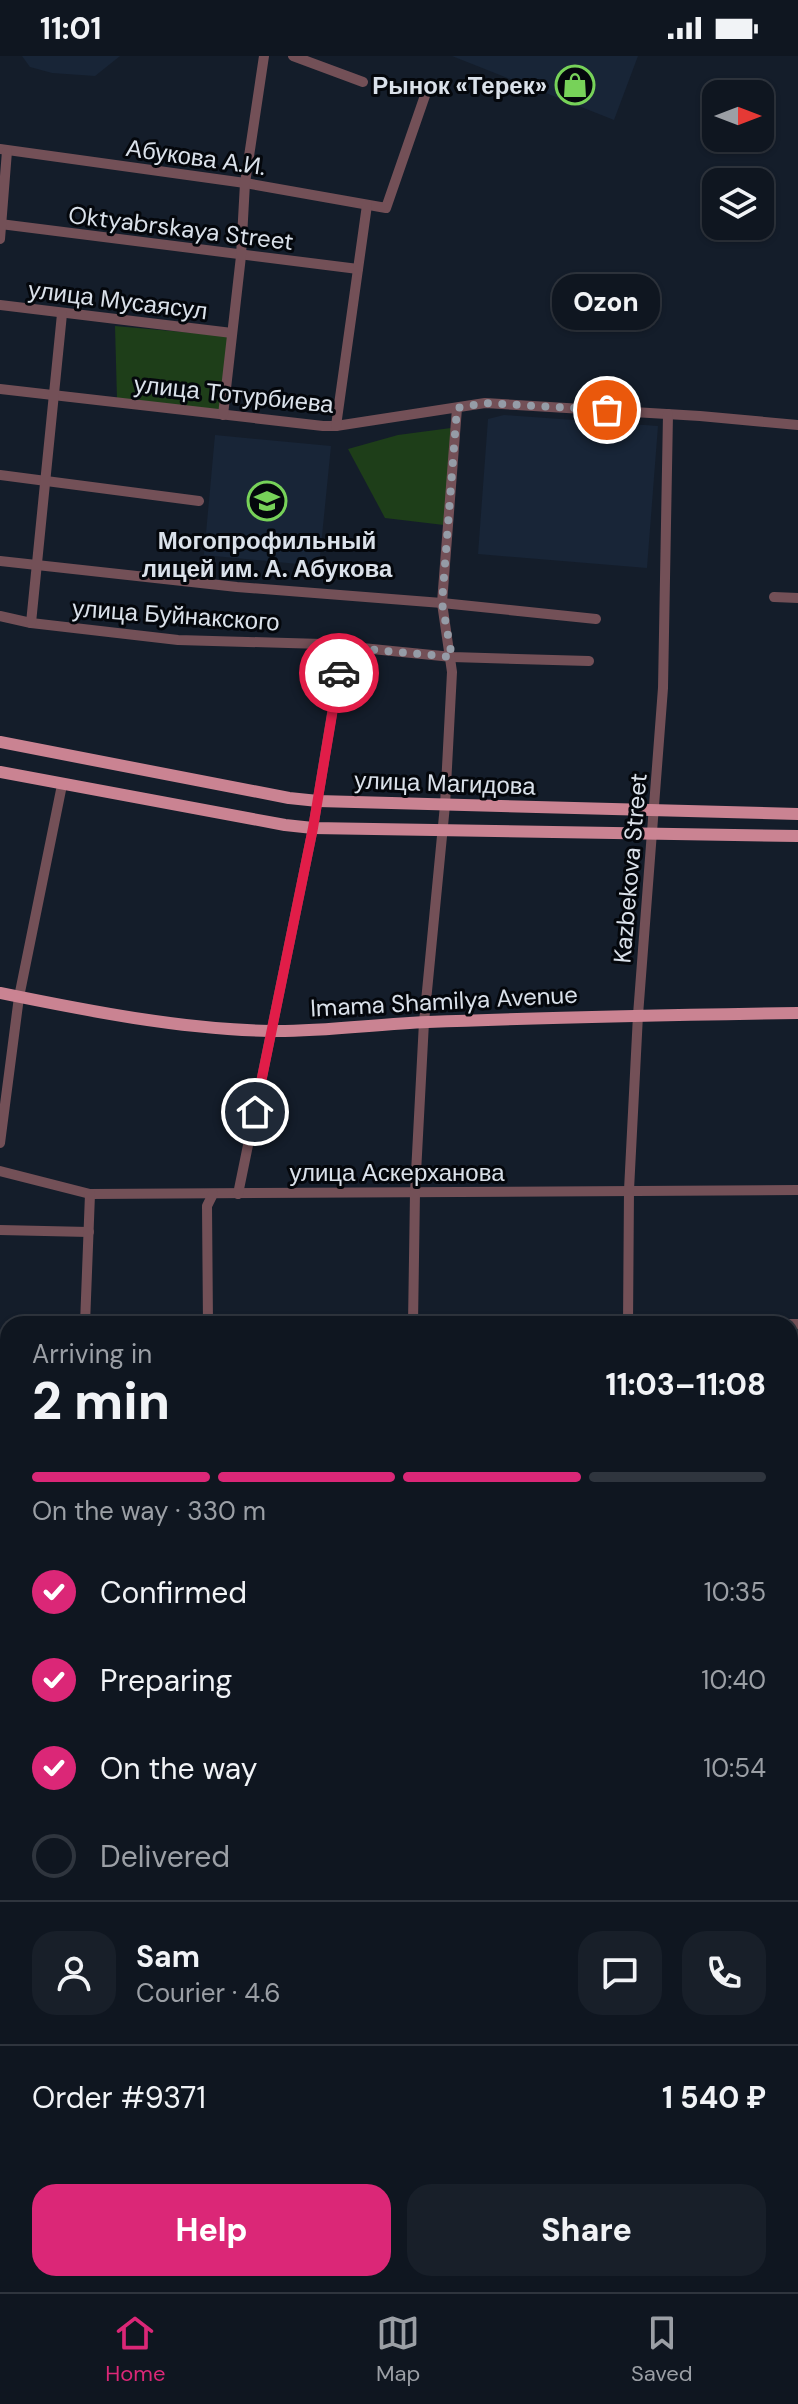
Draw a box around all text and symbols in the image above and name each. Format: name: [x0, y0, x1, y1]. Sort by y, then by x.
text: 11:01: [40, 9, 102, 48]
shop icon: Рынок «Терек»: [554, 64, 596, 106]
place label: Рынок «Терек»: [372, 70, 547, 101]
north arrow: [702, 80, 774, 152]
map controls: [702, 80, 774, 240]
street label: Абукова А.И.: [124, 132, 268, 182]
button: layers: [702, 168, 774, 240]
street label: Oktyabrskaya Street: [67, 199, 295, 257]
street label: улица Мусаясул: [27, 274, 209, 326]
callout: Ozon: [553, 274, 661, 330]
text: Ozon: [573, 285, 639, 319]
street label: улица Тотурбиева: [133, 368, 336, 420]
pin: [573, 376, 641, 444]
icon: bag: [585, 388, 629, 432]
school or university icon: Могопрофильный лицей им. А. Абукова: [246, 480, 288, 522]
place label: Могопрофильный лицей им. А. Абукова: [142, 525, 393, 584]
street label: улица Буйнакского: [71, 592, 281, 638]
courier: [299, 633, 379, 713]
icon: car: [317, 651, 361, 695]
street label: улица Магидова: [354, 764, 537, 802]
street label: Kazbekova Street: [606, 772, 654, 964]
street label: Imama Shamilya Avenue: [309, 979, 579, 1023]
pin: [221, 1078, 289, 1146]
icon: home: [233, 1090, 277, 1134]
street label: улица Аскерханова: [289, 1157, 505, 1188]
text: Arriving in: [32, 1337, 152, 1371]
text: 11:03–11:08: [606, 1365, 766, 1404]
text: 2 min: [32, 1367, 170, 1435]
text: On the way · 330 m: [32, 1494, 266, 1528]
icon: check: [32, 1570, 76, 1614]
text: Confirmed: [100, 1573, 247, 1612]
text: 10:35: [704, 1575, 766, 1609]
icon: check: [32, 1658, 76, 1702]
text: Preparing: [100, 1661, 232, 1700]
text: 10:40: [701, 1663, 766, 1697]
icon: check: [32, 1746, 76, 1790]
text: On the way: [100, 1749, 257, 1788]
text: 10:54: [703, 1751, 766, 1785]
text: Delivered: [100, 1837, 230, 1876]
button: person: [32, 1931, 116, 2015]
button: chat: [578, 1931, 662, 2015]
button: phone: [682, 1931, 766, 2015]
text: Sam: [136, 1937, 200, 1976]
text: Courier · 4.6: [136, 1976, 281, 2010]
text: Order #9371: [32, 2078, 206, 2117]
text: 1 540 ₽: [662, 2078, 766, 2117]
button: Help: [32, 2184, 391, 2276]
button: Share: [407, 2184, 766, 2276]
tab: Home: [105, 2311, 165, 2388]
tab: Map: [376, 2311, 420, 2388]
tab: Saved: [631, 2311, 693, 2388]

